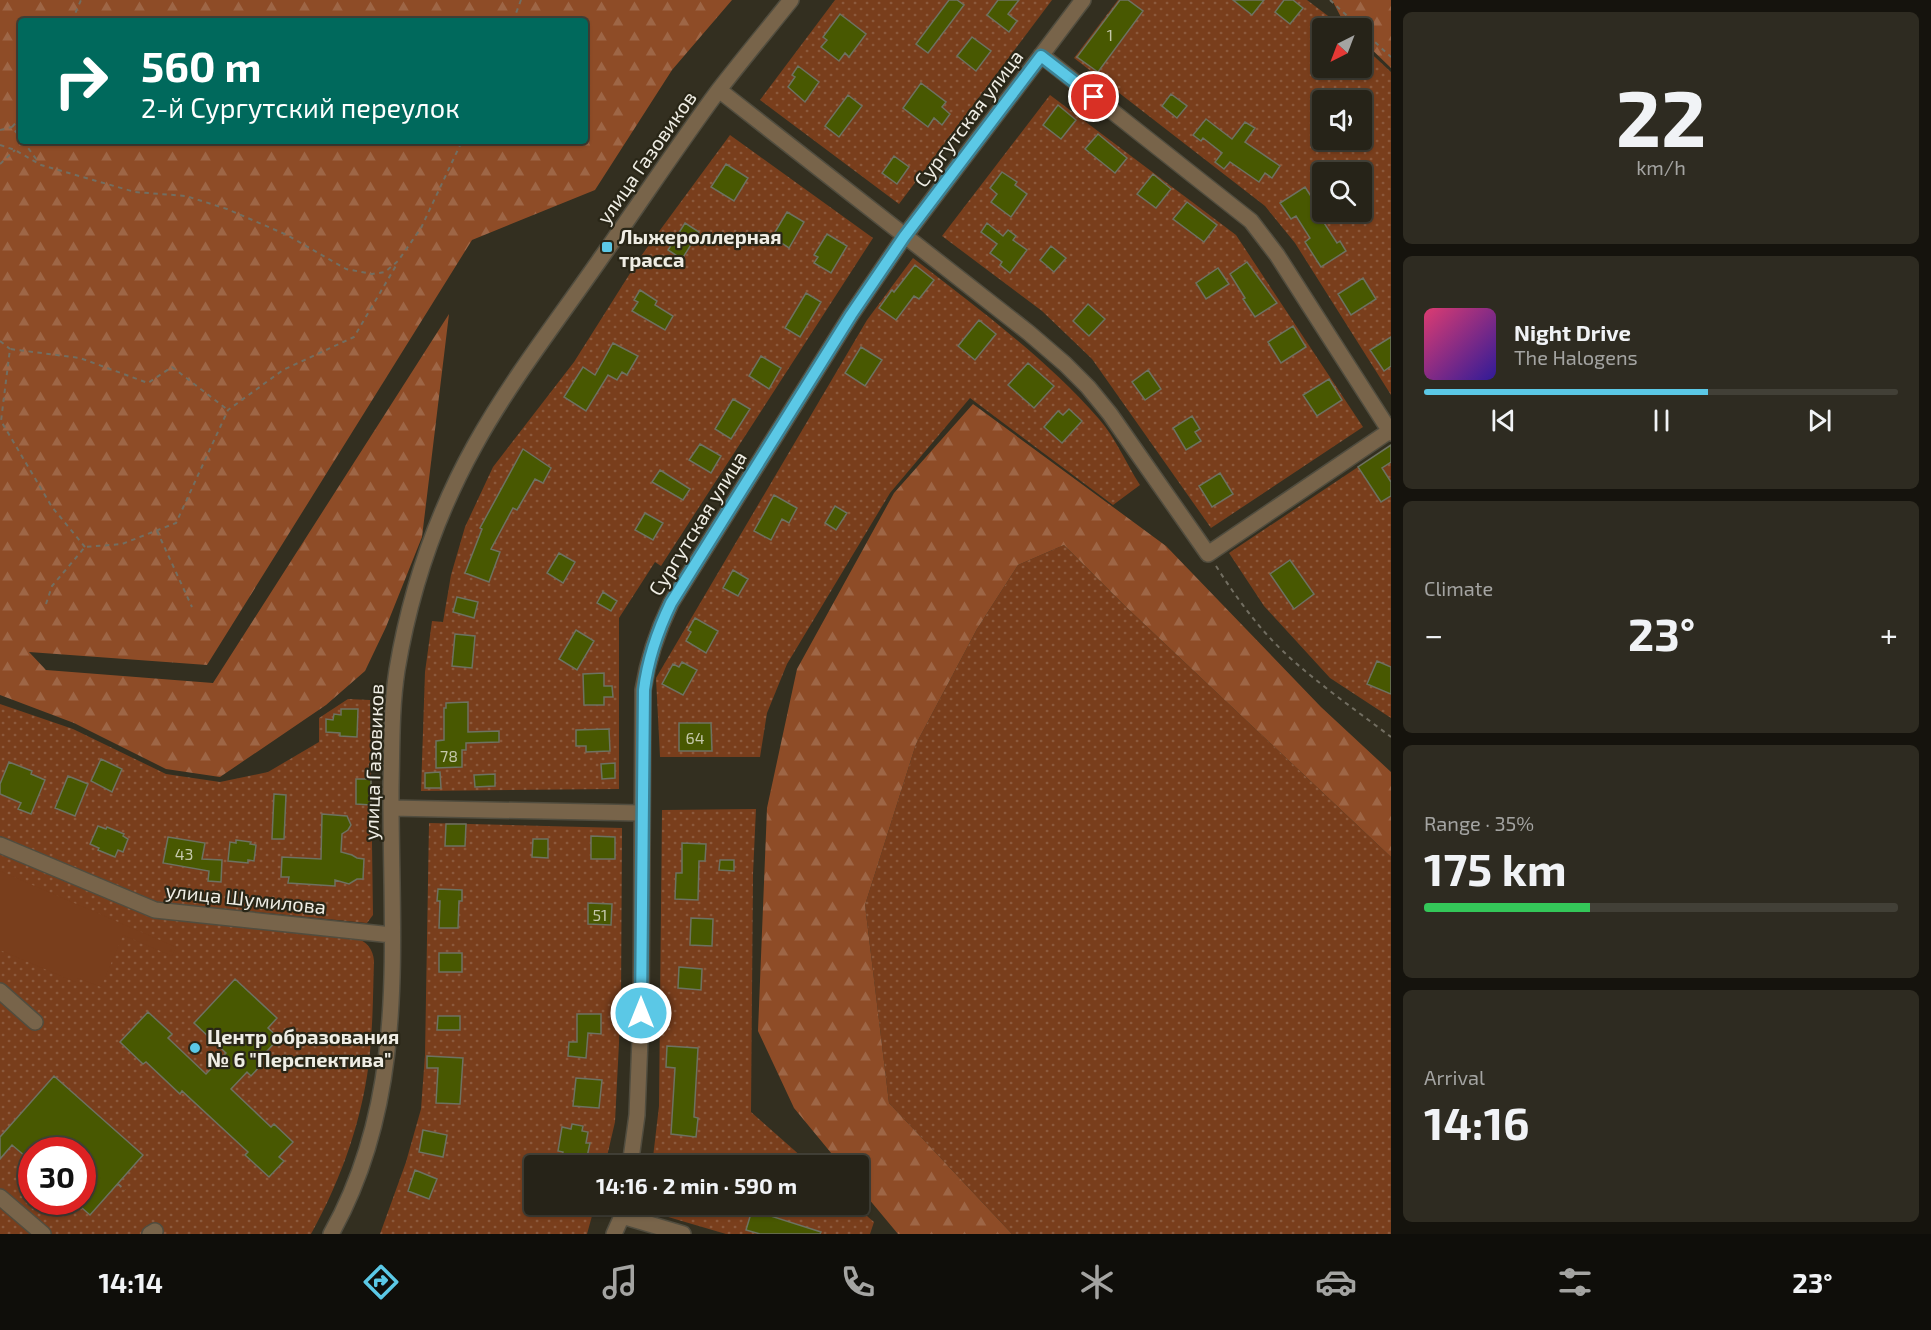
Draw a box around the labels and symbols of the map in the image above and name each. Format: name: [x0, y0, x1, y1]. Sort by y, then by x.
north arrow: [1312, 18, 1372, 78]
house number: 1: [1107, 25, 1113, 44]
street label: Сургутская улица: [909, 45, 1028, 192]
pin: [1068, 71, 1119, 122]
street label: улица Газовиков: [591, 86, 702, 229]
place label: Лыжероллерная трасса: [619, 224, 782, 271]
marker: Лыжероллерная трасса: [600, 240, 614, 254]
street label: Сургутская улица: [643, 446, 752, 600]
street label: улица Газовиков: [358, 683, 389, 841]
house number: 64: [686, 728, 705, 747]
house number: 78: [440, 746, 458, 765]
house number: 43: [175, 844, 193, 863]
street label: улица Шумилова: [165, 878, 327, 919]
house number: 51: [593, 905, 607, 924]
position arrow: [609, 981, 673, 1045]
place label: Центр образования № 6 "Перспектива": [207, 1024, 399, 1071]
marker: Центр образования № 6 "Перспектива": [188, 1041, 202, 1055]
speed limit sign: 30: [18, 1137, 96, 1215]

